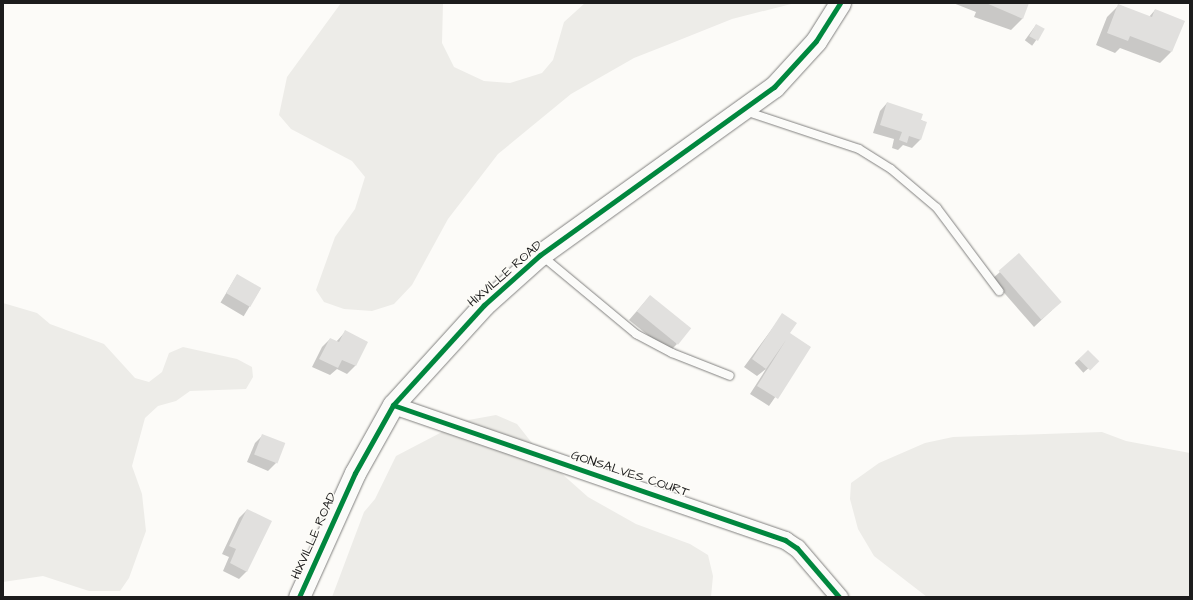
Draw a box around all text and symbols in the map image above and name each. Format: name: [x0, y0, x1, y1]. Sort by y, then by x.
street label: HIXVILLE ROAD: [465, 237, 545, 311]
street label: GONSALVES COURT: [569, 447, 691, 501]
street label: HIXVILLE ROAD: [288, 490, 340, 582]

